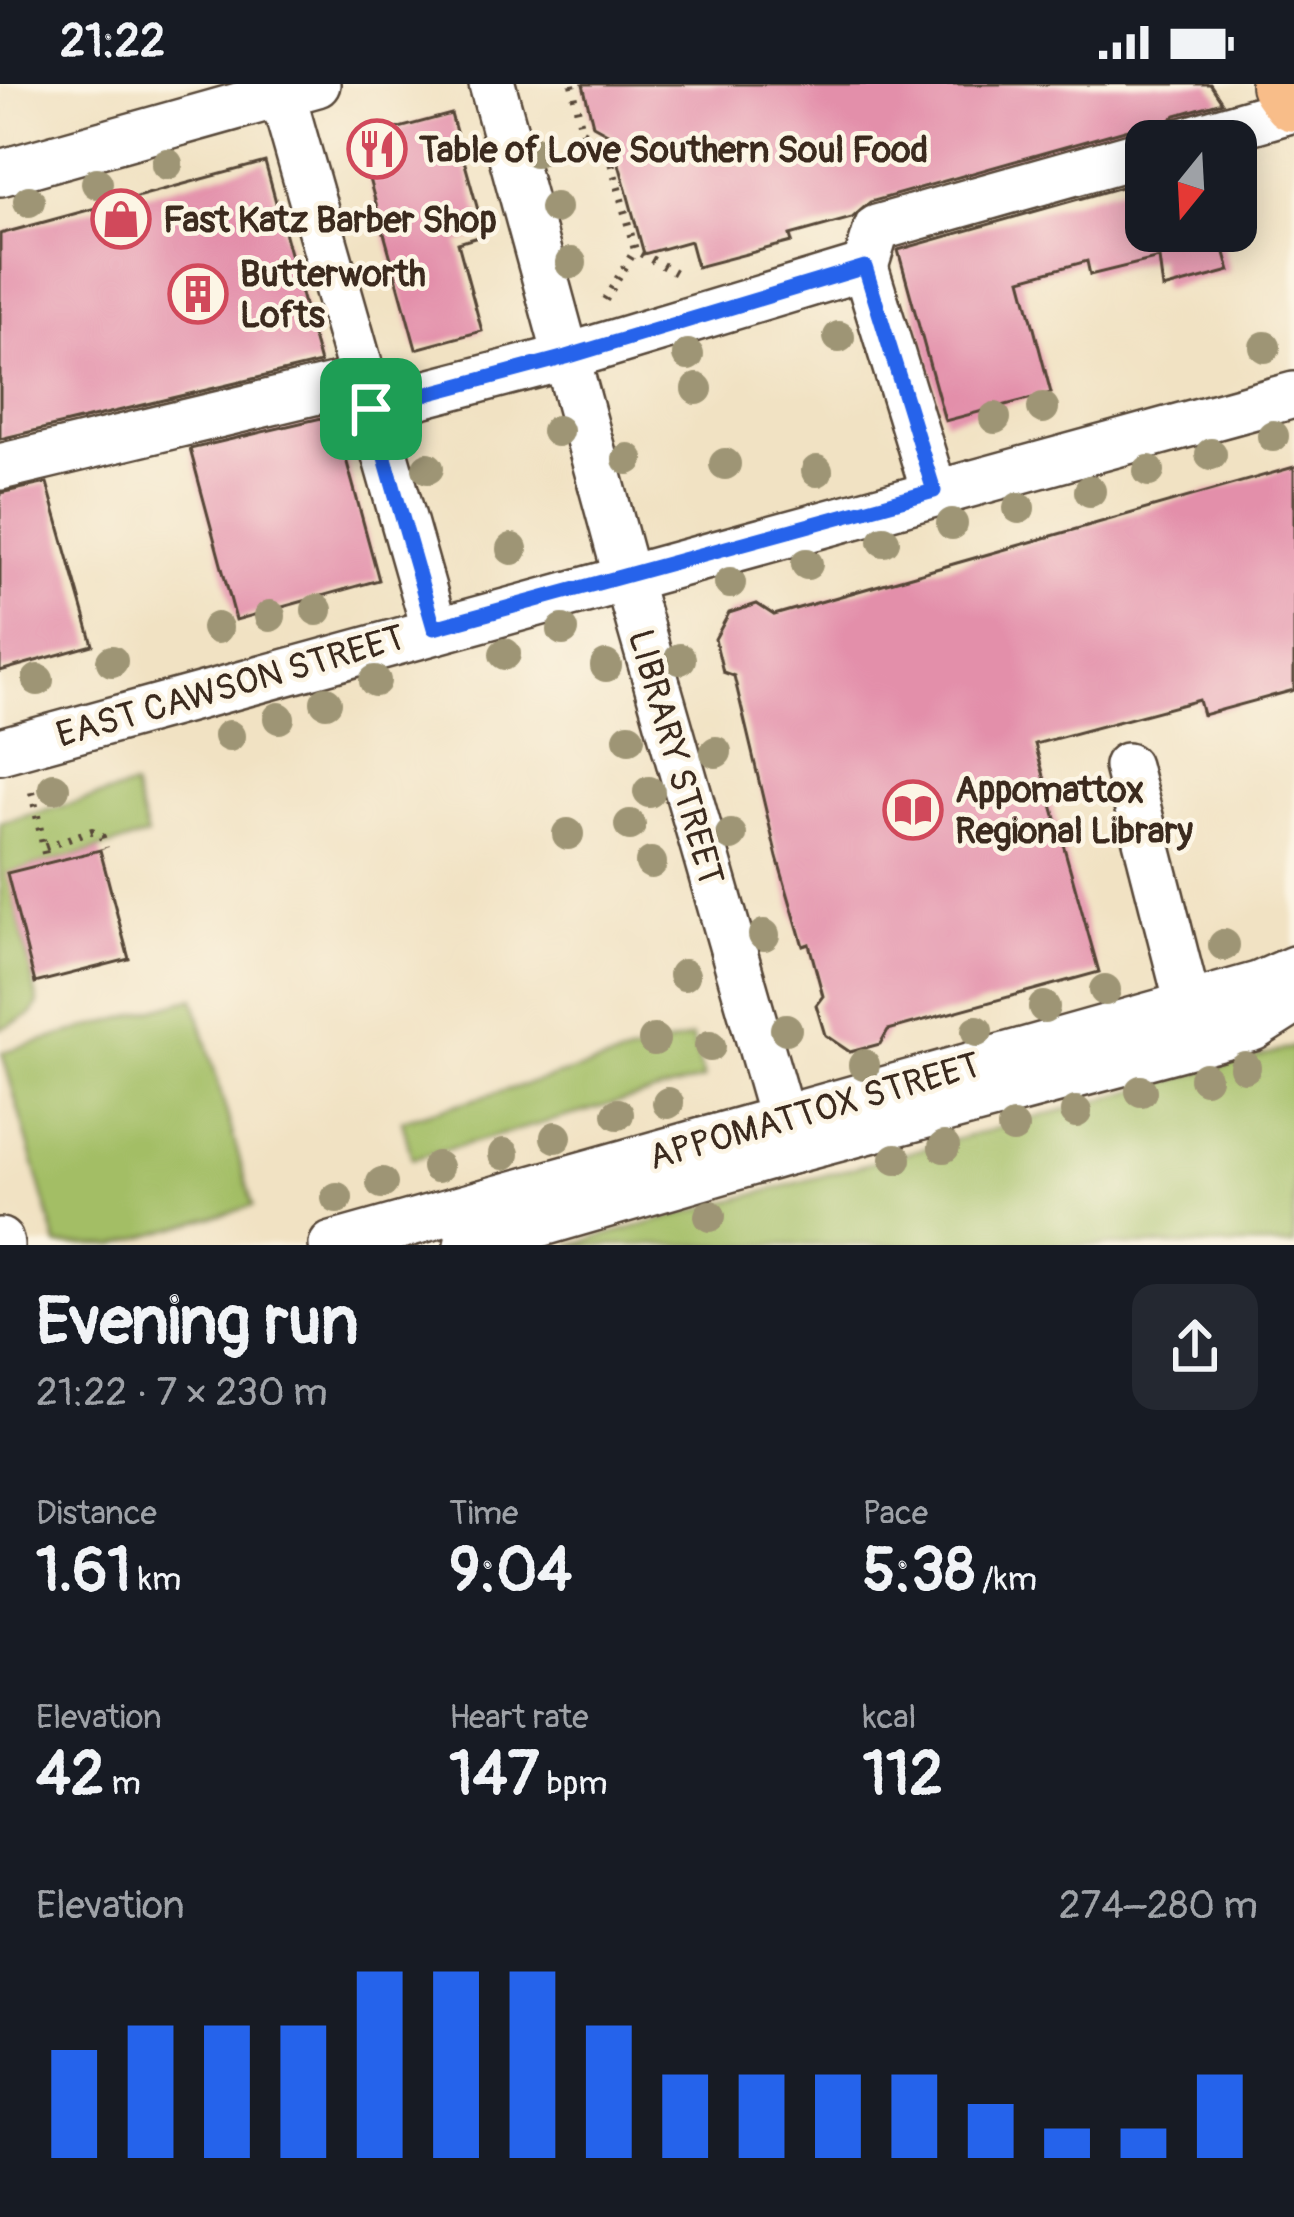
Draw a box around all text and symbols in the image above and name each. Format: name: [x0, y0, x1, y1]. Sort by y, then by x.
text: 21:22: [60, 14, 165, 70]
restaurant icon: Table of Love Southern Soul Food: [346, 118, 408, 180]
north arrow: [1125, 120, 1257, 252]
map controls: [1125, 120, 1257, 252]
place label: Table of Love Southern Soul Food: [419, 128, 928, 173]
shop icon: Fast Katz Barber Shop: [90, 188, 152, 250]
place label: Fast Katz Barber Shop: [163, 198, 497, 243]
place label: Butterworth Lofts: [240, 252, 426, 338]
building icon: Butterworth Lofts: [167, 263, 229, 325]
pin: [320, 358, 422, 460]
icon: arrive: [338, 376, 404, 442]
street label: EAST CAWSON STREET: [51, 615, 410, 758]
street label: LIBRARY STREET: [618, 624, 734, 890]
place label: Appomattox Regional Library: [955, 768, 1193, 854]
library icon: Appomattox Regional Library: [882, 779, 944, 841]
street label: APPOMATTOX STREET: [644, 1043, 985, 1180]
text: Evening run: [36, 1281, 359, 1364]
button: share: [1132, 1284, 1258, 1410]
text: 21:22 · 7 × 230 m: [36, 1368, 328, 1417]
text: Distance: [36, 1493, 157, 1534]
text: Time: [449, 1493, 518, 1534]
text: Pace: [863, 1493, 928, 1534]
text: 1.61: [36, 1534, 131, 1609]
text: 9:04: [449, 1534, 572, 1609]
text: 5:38: [863, 1534, 975, 1609]
text: km: [131, 1559, 181, 1600]
text: /km: [975, 1559, 1037, 1600]
text: Elevation: [36, 1697, 162, 1738]
text: Heart rate: [449, 1697, 588, 1738]
text: kcal: [863, 1697, 916, 1738]
text: 42: [36, 1738, 104, 1813]
text: 147: [449, 1738, 539, 1813]
text: 112: [863, 1738, 943, 1813]
text: m: [104, 1763, 141, 1804]
text: bpm: [539, 1763, 608, 1804]
text: Elevation: [36, 1881, 185, 1930]
text: 274–280 m: [1059, 1881, 1258, 1930]

